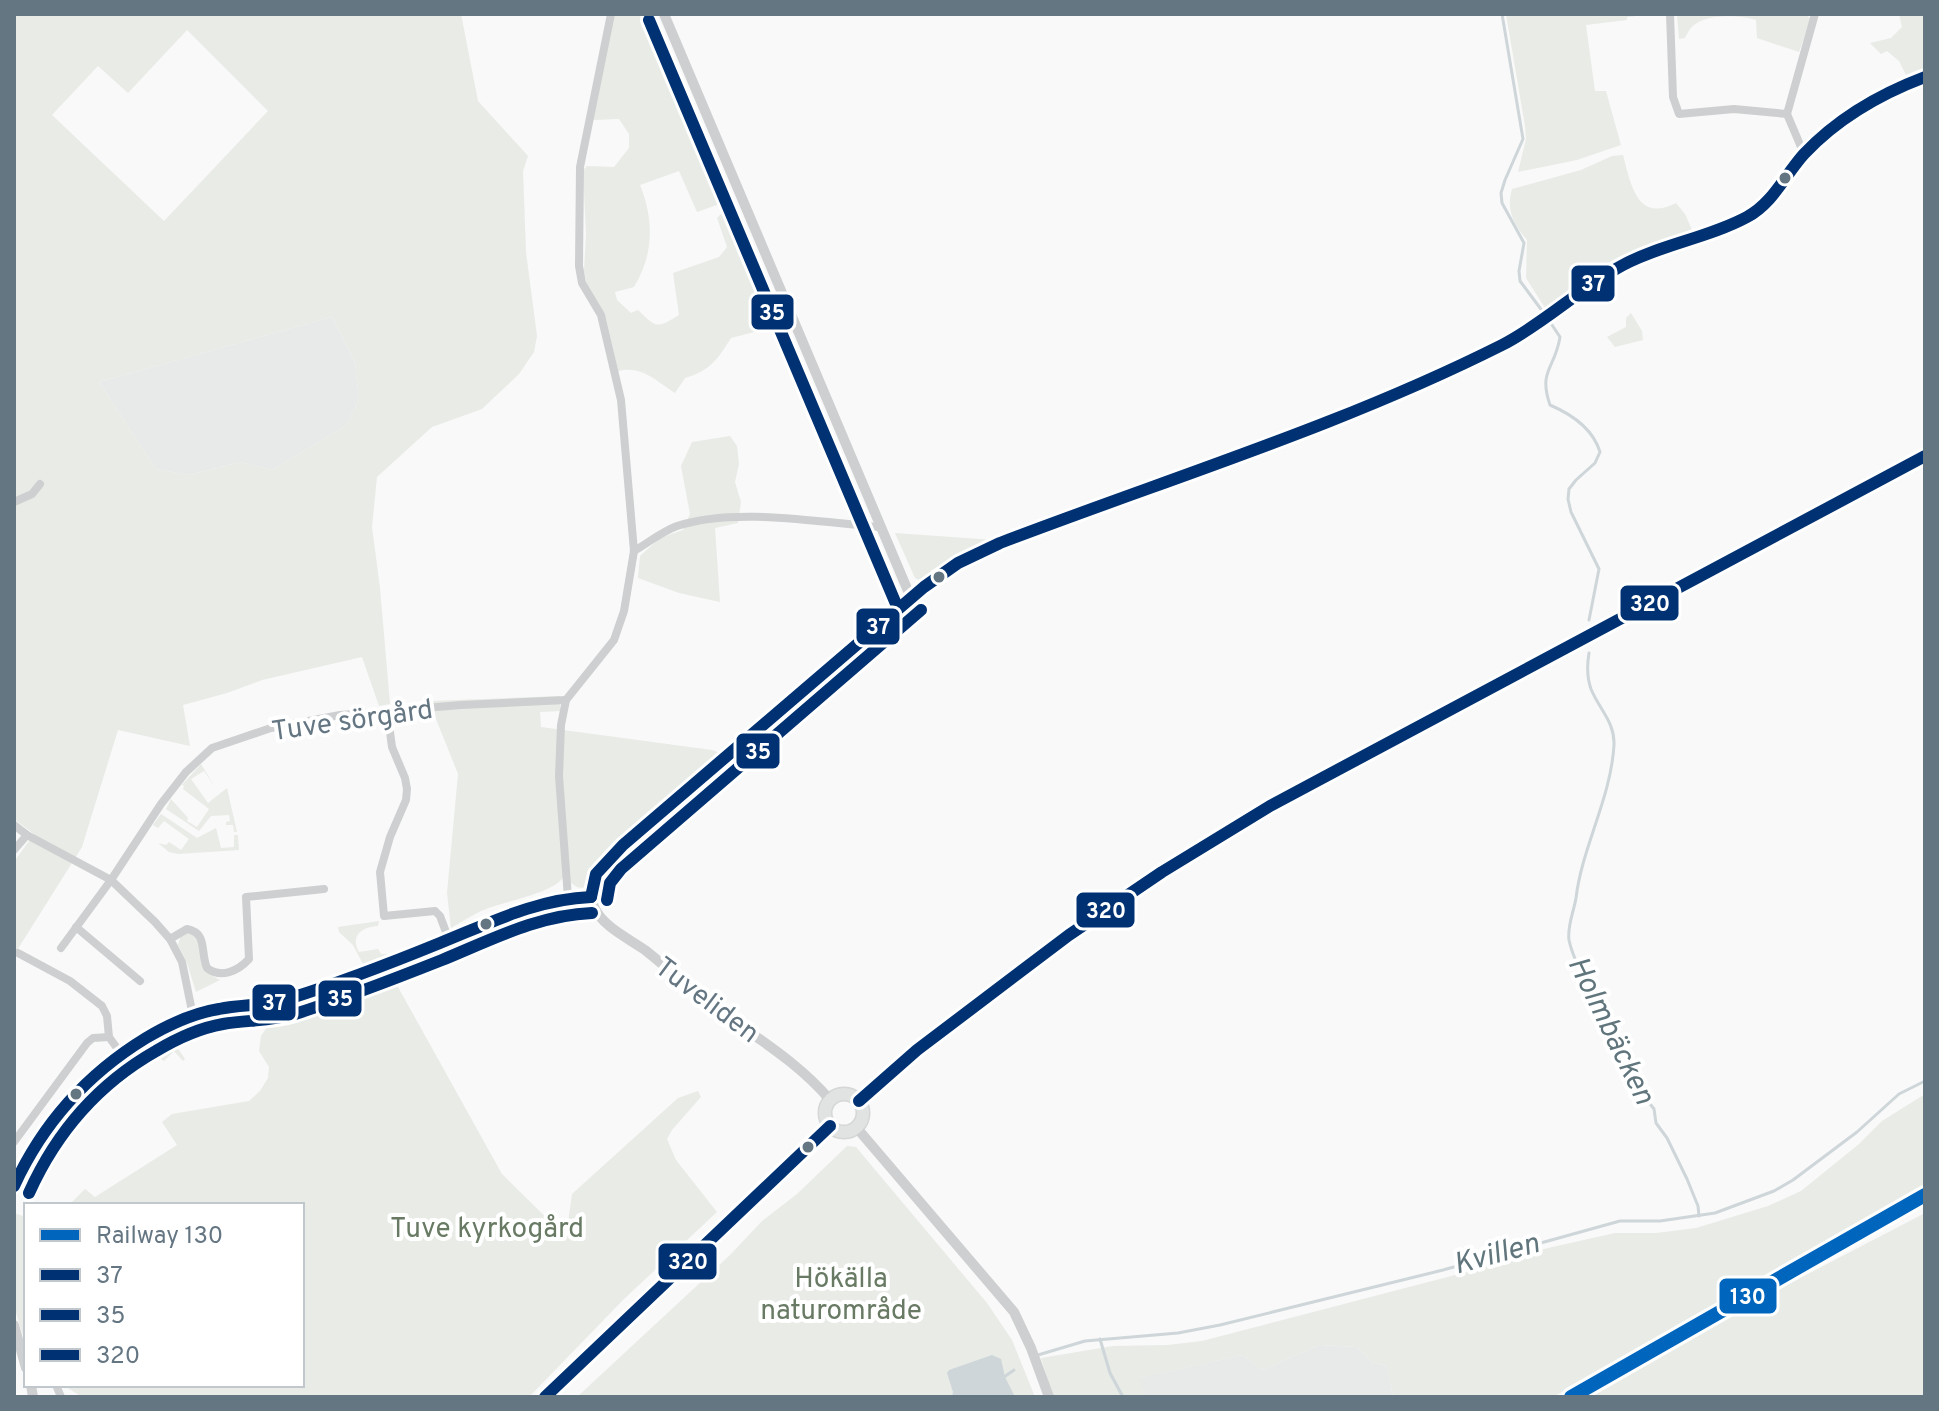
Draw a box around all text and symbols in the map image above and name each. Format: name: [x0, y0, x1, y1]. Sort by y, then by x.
unlabelled marker: [1777, 170, 1793, 186]
line badge: 37: [1570, 264, 1616, 303]
text: 37: [1581, 272, 1605, 299]
line badge: 35: [750, 293, 795, 331]
text: 35: [759, 301, 785, 328]
unlabelled marker: [931, 569, 947, 585]
line badge: 320: [1619, 584, 1680, 622]
text: 320: [1630, 592, 1670, 619]
line badge: 37: [855, 607, 901, 646]
text: 37: [866, 615, 890, 642]
street label: Tuve sörgård: [269, 693, 435, 751]
line badge: 35: [735, 732, 781, 770]
text: 35: [745, 740, 771, 767]
line badge: 320: [1075, 891, 1136, 929]
text: 320: [1086, 899, 1126, 926]
unlabelled marker: [478, 916, 494, 932]
street label: Tuveliden: [647, 950, 766, 1052]
water label: Holmbäcken: [1558, 951, 1662, 1111]
line badge: 35: [317, 979, 363, 1018]
line badge: 37: [251, 983, 297, 1022]
text: 35: [327, 987, 353, 1014]
text: 37: [262, 991, 286, 1018]
unlabelled marker: [68, 1086, 84, 1102]
unlabelled marker: [800, 1139, 816, 1155]
legend: [24, 1203, 304, 1387]
park label: Tuve kyrkogård: [390, 1212, 584, 1248]
text: Railway 130: [96, 1222, 223, 1252]
water label: Kvillen: [1450, 1226, 1544, 1285]
line badge: 320: [657, 1242, 718, 1281]
text: 320: [668, 1250, 708, 1277]
text: 37: [96, 1262, 123, 1292]
park label: Hökälla naturområde: [760, 1262, 922, 1330]
line badge: 130: [1718, 1277, 1778, 1315]
text: 130: [1730, 1285, 1766, 1312]
text: 35: [96, 1302, 125, 1332]
text: 320: [96, 1342, 140, 1372]

